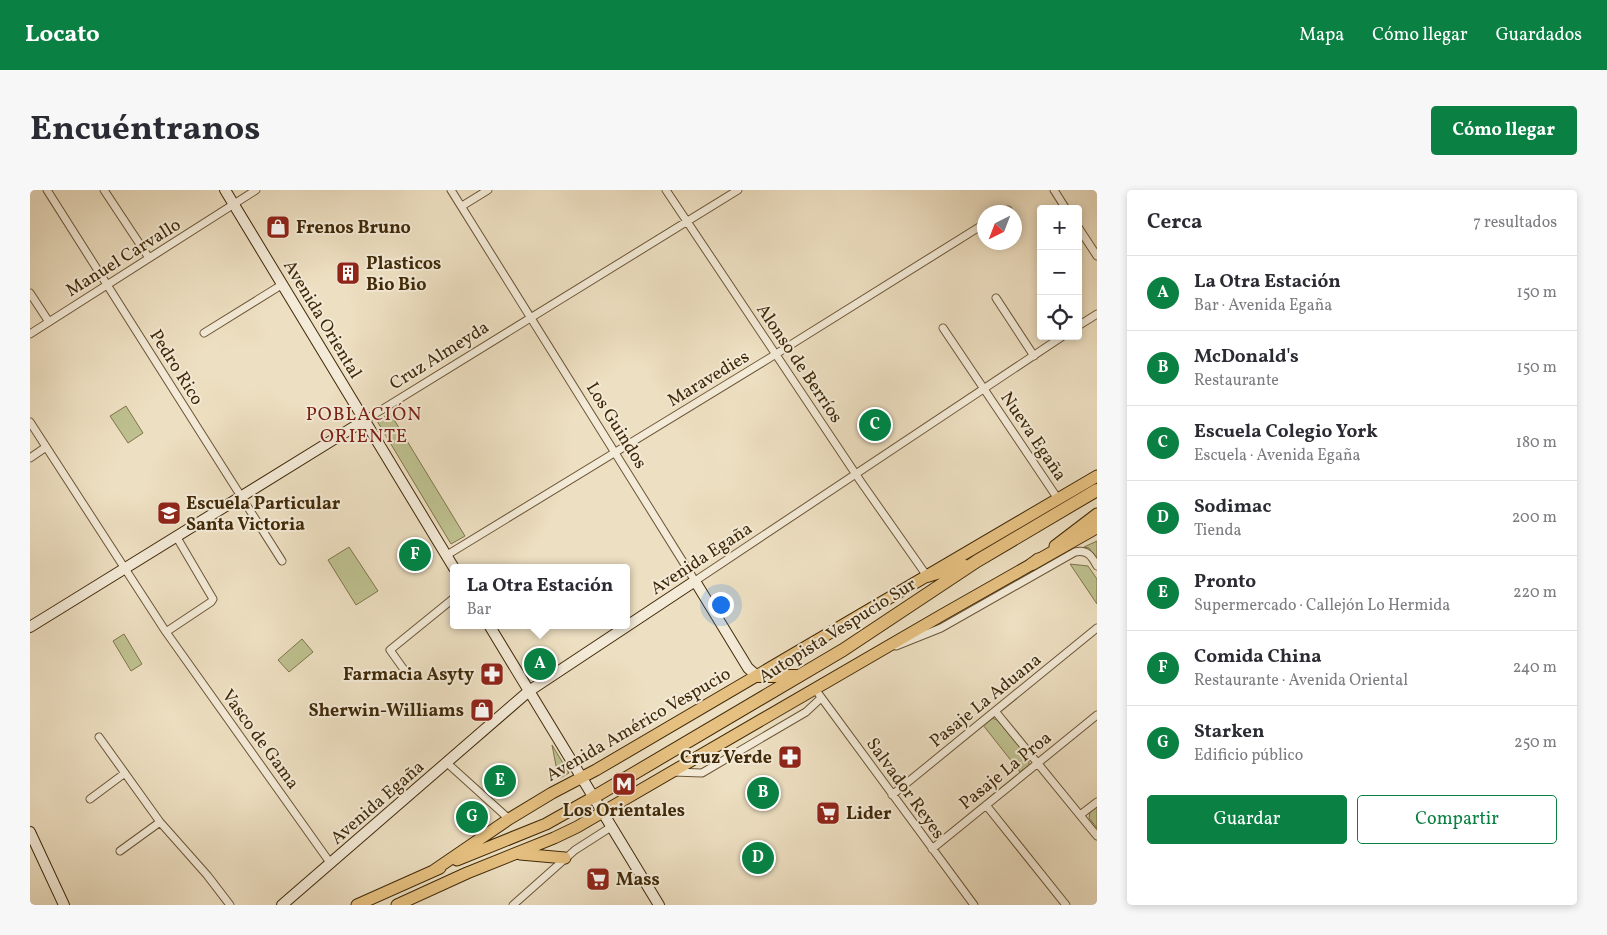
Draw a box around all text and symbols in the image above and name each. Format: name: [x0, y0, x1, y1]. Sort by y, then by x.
text: Locato: [25, 18, 100, 52]
text: Mapa: [1299, 23, 1344, 48]
text: Cómo llegar: [1372, 23, 1468, 48]
text: Guardados: [1496, 23, 1582, 48]
text: Encuéntranos: [30, 106, 260, 154]
button: Cómo llegar: [1431, 106, 1577, 155]
north arrow: [977, 205, 1022, 250]
map controls: [1037, 205, 1082, 340]
button: +: [1037, 205, 1082, 250]
text: Cerca: [1147, 208, 1202, 237]
text: 7 resultados: [1473, 212, 1557, 234]
street label: Manuel Carvallo: [62, 213, 186, 304]
shop icon: Frenos Bruno: [265, 214, 291, 240]
place label: Frenos Bruno: [296, 216, 411, 241]
button: −: [1037, 250, 1082, 295]
place label: Plasticos Bio Bio: [366, 252, 441, 298]
street label: Avenida Oriental: [276, 256, 367, 384]
building icon: Plasticos Bio Bio: [335, 260, 361, 286]
text: La Otra Estación: [1194, 269, 1341, 295]
text: A: [1157, 282, 1169, 304]
text: 150 m: [1516, 282, 1557, 304]
button: locate: [1037, 295, 1082, 340]
text: Bar · Avenida Egaña: [1194, 295, 1332, 317]
street label: Alonso de Berríos: [750, 299, 848, 428]
street label: Cruz Almeyda: [385, 316, 494, 397]
street label: Pedro Rico: [143, 325, 209, 410]
text: McDonald's: [1194, 344, 1299, 370]
street label: Maravedies: [663, 345, 754, 414]
text: B: [1158, 357, 1168, 379]
text: 150 m: [1516, 357, 1557, 379]
text: Restaurante: [1194, 370, 1279, 392]
street label: Los Guindos: [579, 378, 652, 474]
street label: Nueva Egaña: [994, 387, 1072, 486]
district label: POBLACIÓN ORIENTE: [306, 402, 422, 450]
pin: C: [859, 406, 891, 444]
text: Escuela Colegio York: [1194, 419, 1378, 445]
text: C: [1158, 432, 1168, 454]
text: 180 m: [1516, 432, 1557, 454]
text: Escuela · Avenida Egaña: [1194, 445, 1361, 467]
place label: Escuela Particular Santa Victoria: [186, 492, 341, 538]
text: Sodimac: [1194, 494, 1271, 520]
school or university icon: Escuela Particular Santa Victoria: [156, 500, 182, 526]
text: D: [1157, 507, 1169, 529]
text: 200 m: [1512, 507, 1557, 529]
street label: Avenida Egaña: [646, 517, 758, 602]
text: Tienda: [1194, 520, 1242, 542]
pin: F: [399, 536, 431, 574]
popup: [450, 564, 630, 629]
text: Pronto: [1194, 569, 1256, 595]
street label: Autopista Vespucio Sur: [754, 572, 922, 690]
text: La Otra Estación: [467, 573, 613, 599]
text: E: [1158, 582, 1168, 604]
text: 220 m: [1513, 582, 1557, 604]
your location: [708, 592, 734, 618]
text: Supermercado · Callejón Lo Hermida: [1194, 595, 1450, 617]
text: Bar: [467, 599, 491, 621]
text: Comida China: [1194, 644, 1322, 670]
pin: A: [524, 645, 556, 683]
street label: Pasaje La Aduana: [925, 648, 1047, 754]
text: F: [1158, 657, 1168, 679]
text: 240 m: [1513, 657, 1557, 679]
pharmacy icon: Farmacia Asyty: [479, 661, 505, 687]
street label: Avenida Américo Vespucio: [542, 662, 736, 788]
place label: Farmacia Asyty: [343, 663, 474, 688]
text: Restaurante · Avenida Oriental: [1194, 670, 1408, 692]
street label: Vasco de Gama: [215, 685, 305, 795]
shop icon: Sherwin-Williams: [469, 697, 495, 723]
place label: Sherwin-Williams: [308, 699, 464, 724]
text: Starken: [1194, 719, 1265, 745]
street label: Pasaje La Proa: [954, 726, 1058, 816]
text: G: [1157, 732, 1169, 754]
text: 250 m: [1514, 732, 1557, 754]
street label: Salvador Reyes: [859, 733, 950, 845]
pharmacy icon: Cruz Verde: [777, 744, 803, 770]
text: Edificio público: [1194, 745, 1303, 767]
place label: Cruz Verde: [680, 746, 772, 771]
street label: Avenida Egaña: [326, 755, 430, 851]
pin: E: [484, 762, 516, 800]
metro station icon: Los Orientales: [611, 771, 637, 797]
pin: B: [747, 774, 779, 812]
button: Guardar: [1147, 795, 1347, 844]
button: Compartir: [1357, 795, 1557, 844]
pin: G: [456, 798, 488, 836]
place label: Los Orientales: [563, 799, 685, 824]
supermarket icon: Lider: [815, 800, 841, 826]
place label: Lider: [846, 802, 892, 827]
pin: D: [742, 839, 774, 877]
supermarket icon: Mass: [585, 866, 611, 892]
place label: Mass: [616, 868, 660, 893]

